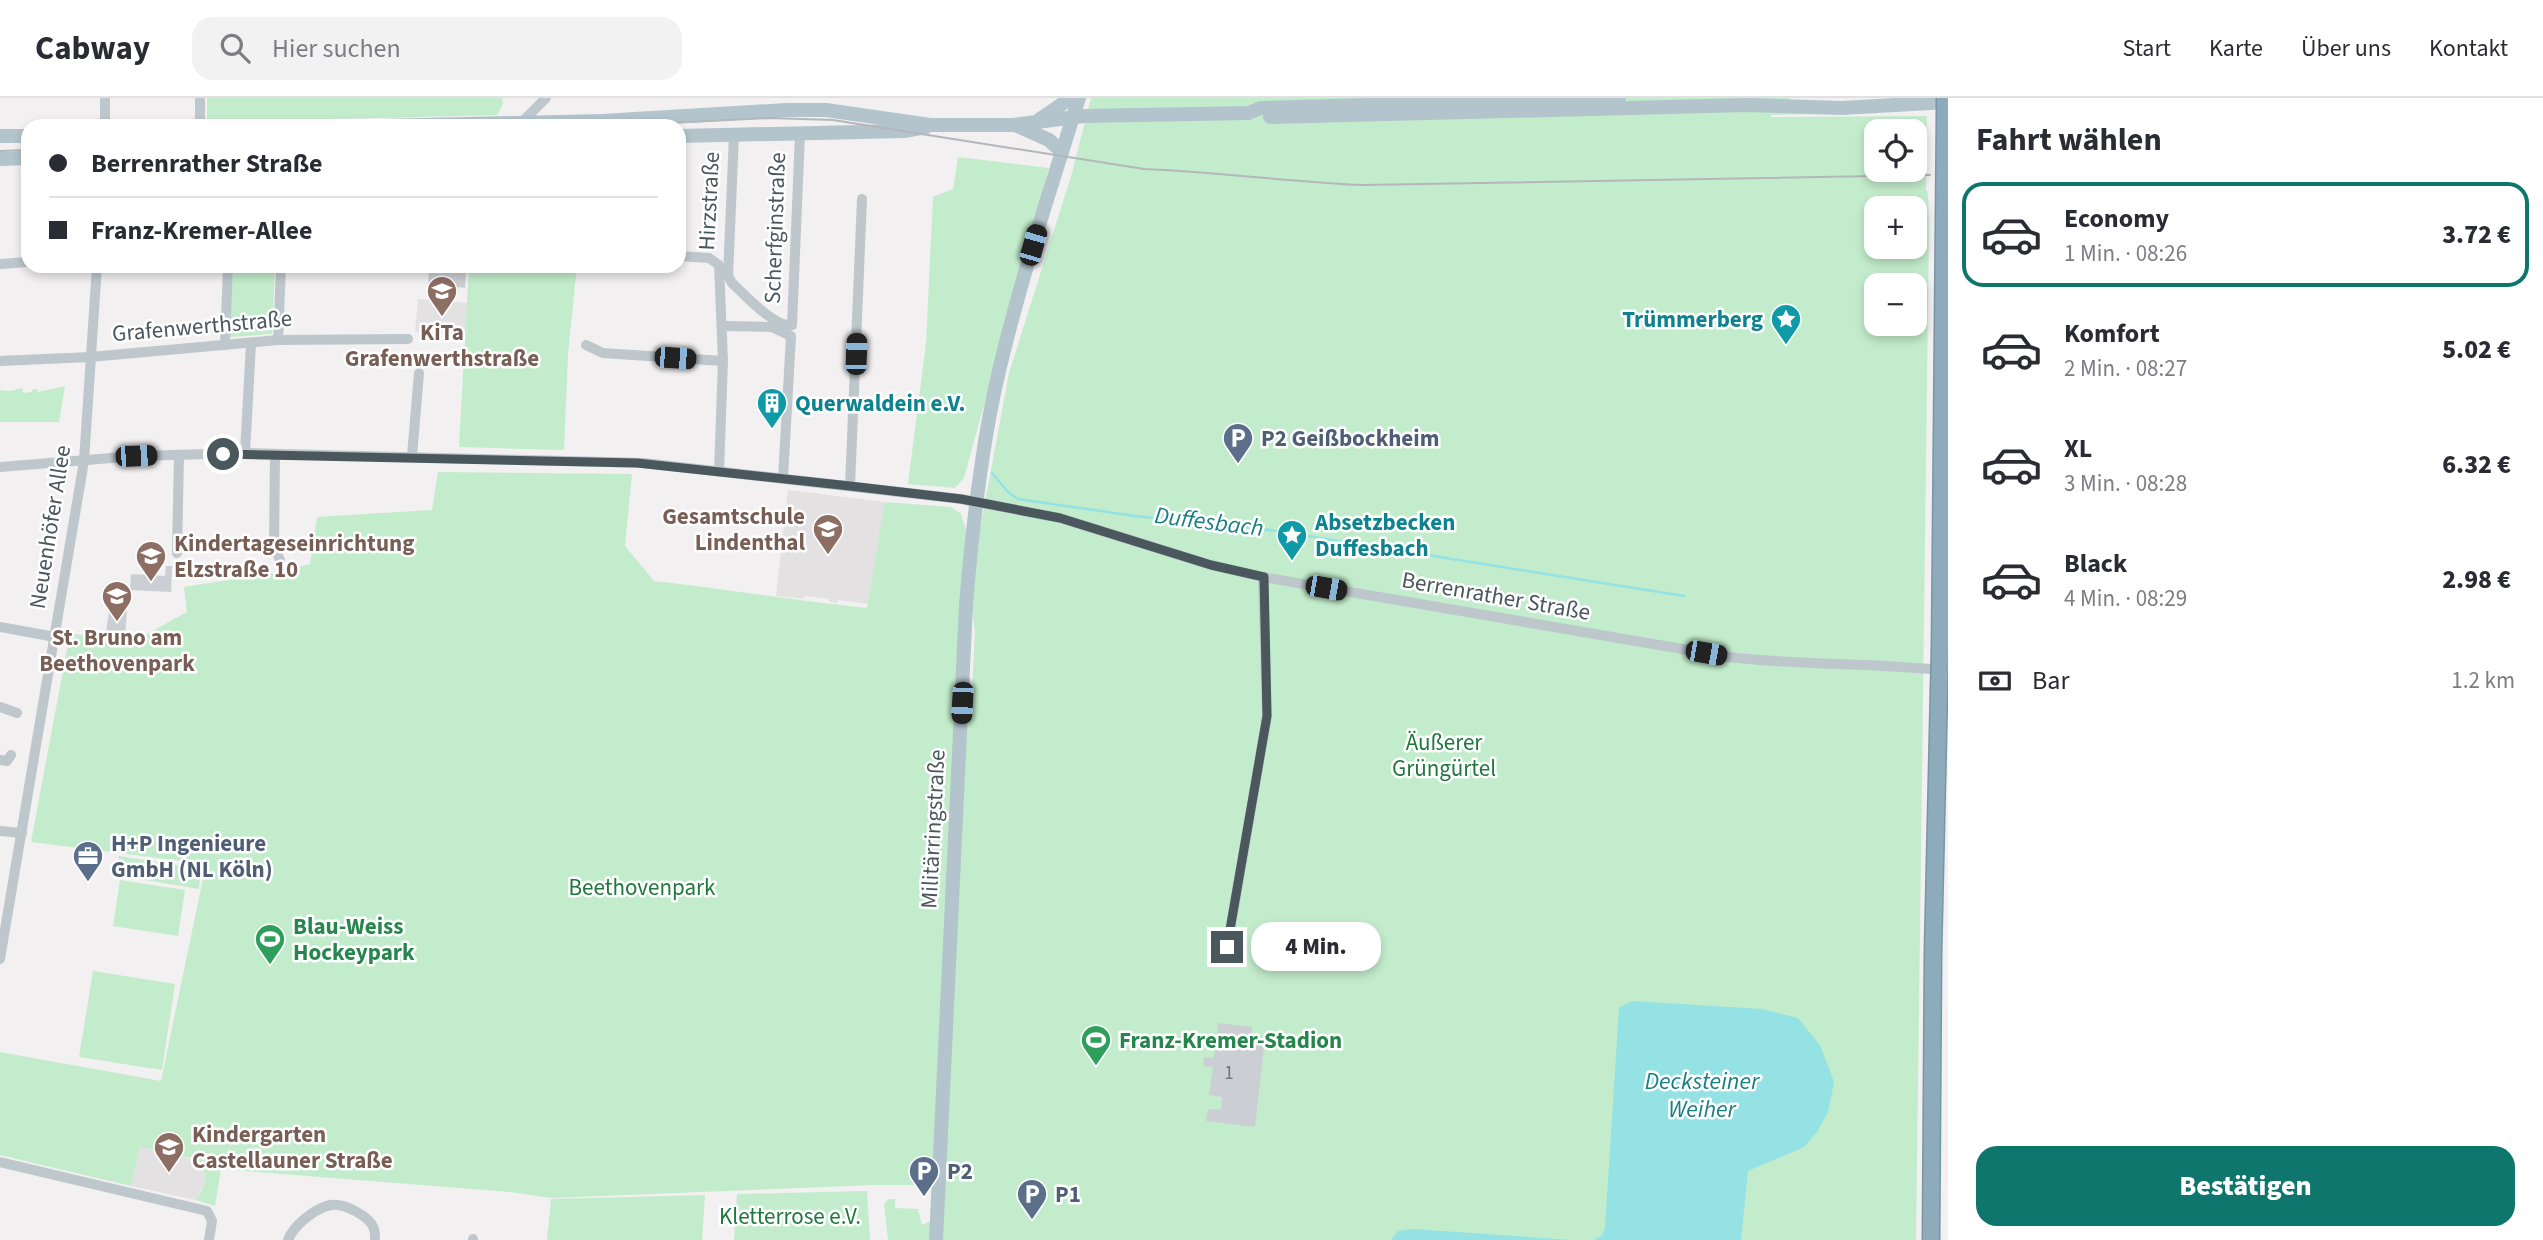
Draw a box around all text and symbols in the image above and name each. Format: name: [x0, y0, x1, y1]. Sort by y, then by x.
search box: [192, 17, 682, 80]
text: Cabway: [35, 25, 150, 72]
icon: search: [216, 29, 254, 67]
text: Hier suchen: [272, 30, 401, 67]
text: Start: [2123, 31, 2171, 66]
text: Karte: [2209, 31, 2263, 66]
text: Über uns: [2301, 31, 2391, 66]
text: Kontakt: [2429, 31, 2508, 66]
text: Fahrt wählen: [1976, 117, 2162, 163]
map controls: [1864, 119, 1927, 336]
button: locate: [1864, 119, 1927, 182]
text: Berrenrather Straße: [91, 145, 323, 182]
street label: Hirzstraße: [690, 151, 728, 251]
street label: Scherfginstraße: [756, 152, 794, 304]
button: +: [1864, 196, 1927, 259]
text: Economy: [2064, 200, 2169, 237]
icon: car: [1980, 203, 2043, 266]
text: Franz-Kremer-Allee: [91, 212, 312, 249]
text: 3.72 €: [2442, 216, 2511, 253]
car: [1018, 222, 1049, 268]
text: 1 Min. · 08:26: [2064, 237, 2187, 270]
button: −: [1864, 273, 1927, 336]
school or university icon: KiTa Grafenwerthstraße: [425, 274, 459, 318]
street label: Grafenwerthstraße: [111, 302, 293, 350]
place icon: Trümmerberg: [1769, 302, 1803, 346]
place label: Trümmerberg: [1622, 303, 1763, 336]
text: Komfort: [2064, 315, 2160, 352]
place label: KiTa Grafenwerthstraße: [345, 316, 539, 375]
icon: car: [1980, 318, 2043, 381]
text: 5.02 €: [2442, 331, 2511, 368]
car: [845, 333, 868, 375]
car: [654, 346, 697, 370]
text: 2 Min. · 08:27: [2064, 352, 2187, 385]
building icon: Querwaldein e.V.: [755, 386, 789, 430]
place label: Querwaldein e.V.: [795, 387, 966, 420]
parking icon: P2 Geißbockheim: [1221, 421, 1255, 465]
place label: P2 Geißbockheim: [1261, 422, 1439, 455]
text: XL: [2064, 430, 2092, 467]
icon: car: [1980, 433, 2043, 496]
route start: [207, 438, 239, 470]
street label: Neuenhöfer Allee: [21, 443, 79, 611]
car: [115, 445, 158, 467]
text: 6.32 €: [2442, 446, 2511, 483]
text: 3 Min. · 08:28: [2064, 467, 2187, 500]
water label: Duffesbach: [1152, 498, 1266, 546]
place label: Gesamtschule Lindenthal: [662, 500, 805, 559]
place label: Absetzbecken Duffesbach: [1314, 506, 1455, 565]
school or university icon: Gesamtschule Lindenthal: [811, 512, 845, 556]
place icon: Absetzbecken Duffesbach: [1275, 518, 1309, 562]
place label: Kindertageseinrichtung Elzstraße 10: [174, 527, 414, 586]
school or university icon: Kindertageseinrichtung Elzstraße 10: [134, 539, 168, 583]
text: Black: [2064, 545, 2127, 582]
icon: car: [1980, 548, 2043, 611]
text: 2.98 €: [2442, 561, 2511, 598]
street label: Berrenrather Straße: [1399, 563, 1593, 629]
car: [1304, 574, 1349, 602]
school or university icon: St. Bruno am Beethovenpark: [100, 579, 134, 623]
text: 4 Min. · 08:29: [2064, 582, 2187, 615]
place label: St. Bruno am Beethovenpark: [39, 621, 195, 680]
car: [1684, 639, 1729, 667]
icon: cash: [1976, 662, 2014, 700]
text: Bar: [2032, 662, 2069, 699]
text: 1.2 km: [2451, 664, 2515, 697]
car: [951, 681, 974, 725]
park label: Äußerer Grüngürtel: [1392, 726, 1496, 785]
street label: Militärringstraße: [912, 749, 954, 909]
place label: H+P Ingenieure GmbH (NL Köln): [111, 827, 273, 886]
office icon: H+P Ingenieure GmbH (NL Köln): [71, 839, 105, 883]
park label: Beethovenpark: [569, 871, 716, 904]
place label: Blau-Weiss Hockeypark: [293, 910, 415, 969]
sports icon: Blau-Weiss Hockeypark: [253, 922, 287, 966]
callout: 4 Min.: [1252, 922, 1381, 972]
text: 4 Min.: [1285, 930, 1347, 963]
route end: [1211, 931, 1243, 963]
sports icon: Franz-Kremer-Stadion: [1079, 1023, 1113, 1067]
place label: Franz-Kremer-Stadion: [1119, 1024, 1342, 1057]
house number: 1: [1224, 1060, 1234, 1087]
water label: Decksteiner Weiher: [1645, 1064, 1761, 1127]
place label: Kindergarten Castellauner Straße: [192, 1118, 393, 1177]
school or university icon: Kindergarten Castellauner Straße: [152, 1130, 186, 1174]
button: Bestätigen: [1976, 1146, 2515, 1226]
parking icon: P2: [907, 1154, 941, 1198]
place label: P2: [947, 1155, 973, 1188]
parking icon: P1: [1015, 1177, 1049, 1221]
place label: P1: [1055, 1178, 1081, 1211]
park label: Kletterrose e.V.: [719, 1200, 861, 1233]

